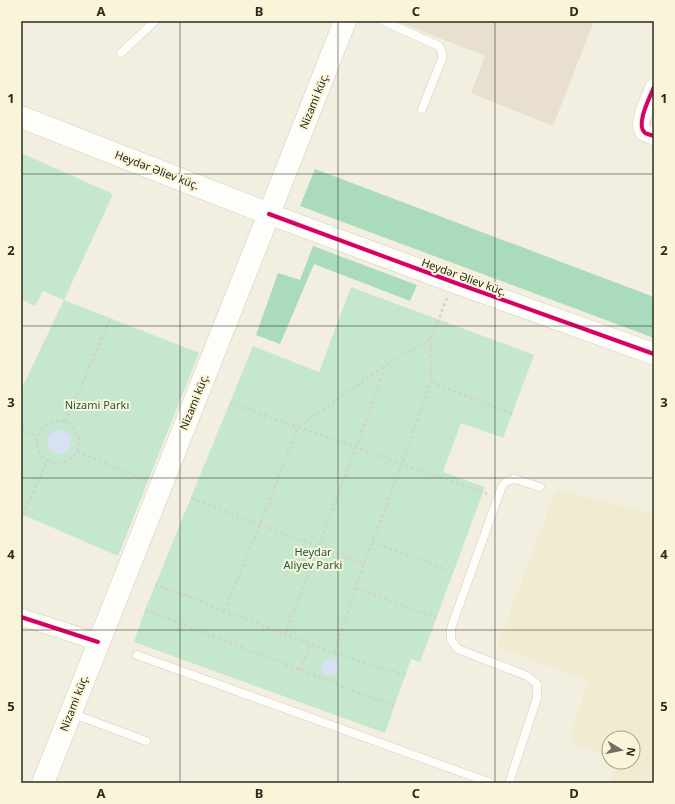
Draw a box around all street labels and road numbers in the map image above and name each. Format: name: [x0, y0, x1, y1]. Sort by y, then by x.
street label: Nizami küç.: [295, 70, 332, 131]
street label: Heydər Əliev küç.: [113, 147, 202, 193]
street label: Heydər Əliev küç.: [420, 254, 509, 299]
street label: Nizami küç.: [175, 371, 212, 432]
street label: Nizami küç.: [56, 672, 91, 733]

